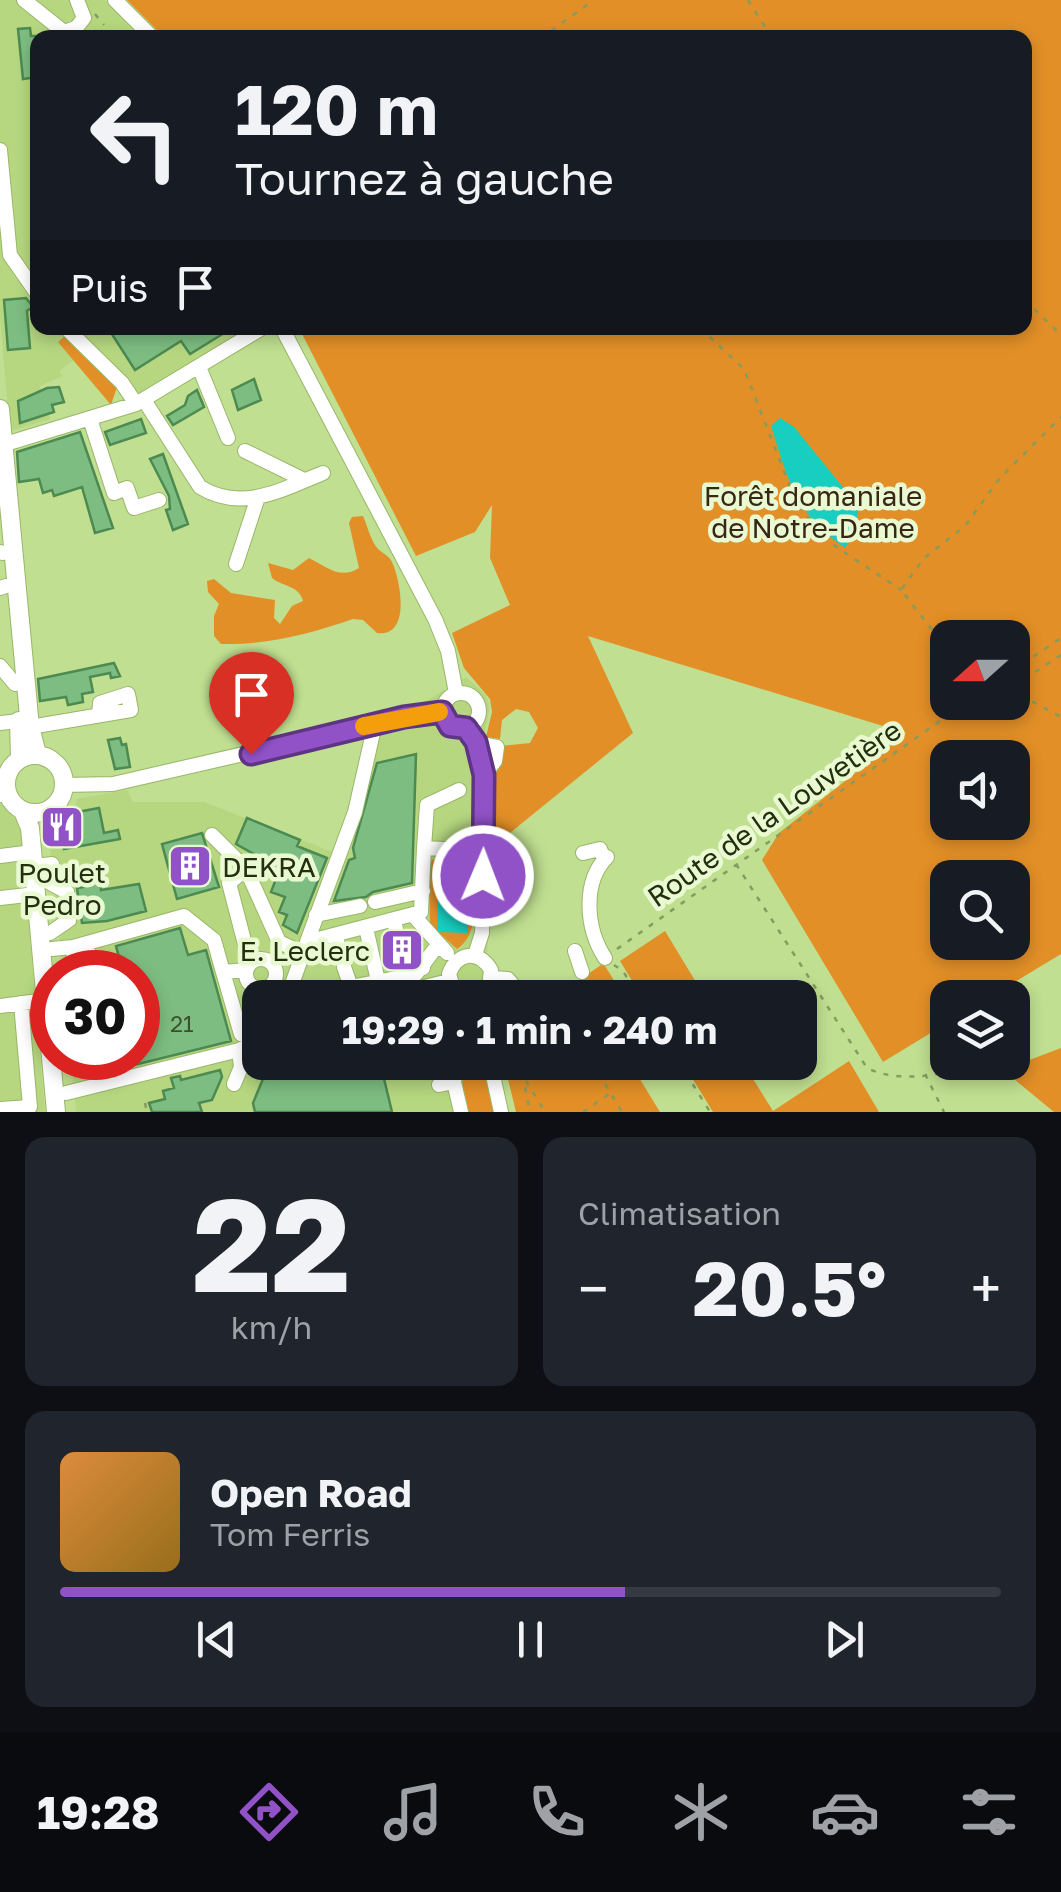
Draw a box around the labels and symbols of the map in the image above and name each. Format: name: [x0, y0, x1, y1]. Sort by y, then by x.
park label: Forêt domaniale de Notre-Dame: [704, 479, 922, 544]
north arrow: [930, 620, 1030, 720]
pin: [209, 652, 294, 755]
street label: Route de la Louvetière: [641, 713, 907, 913]
restaurant icon: Poulet Pedro: [39, 804, 85, 850]
position arrow: [431, 824, 535, 928]
building icon: DEKRA: [167, 843, 213, 889]
place label: DEKRA: [222, 850, 316, 883]
place label: Poulet Pedro: [18, 856, 106, 921]
building icon: E. Leclerc: [379, 927, 425, 973]
place label: E. Leclerc: [240, 934, 370, 967]
speed limit sign: 30: [30, 950, 160, 1080]
house number: 21: [170, 1010, 194, 1037]

